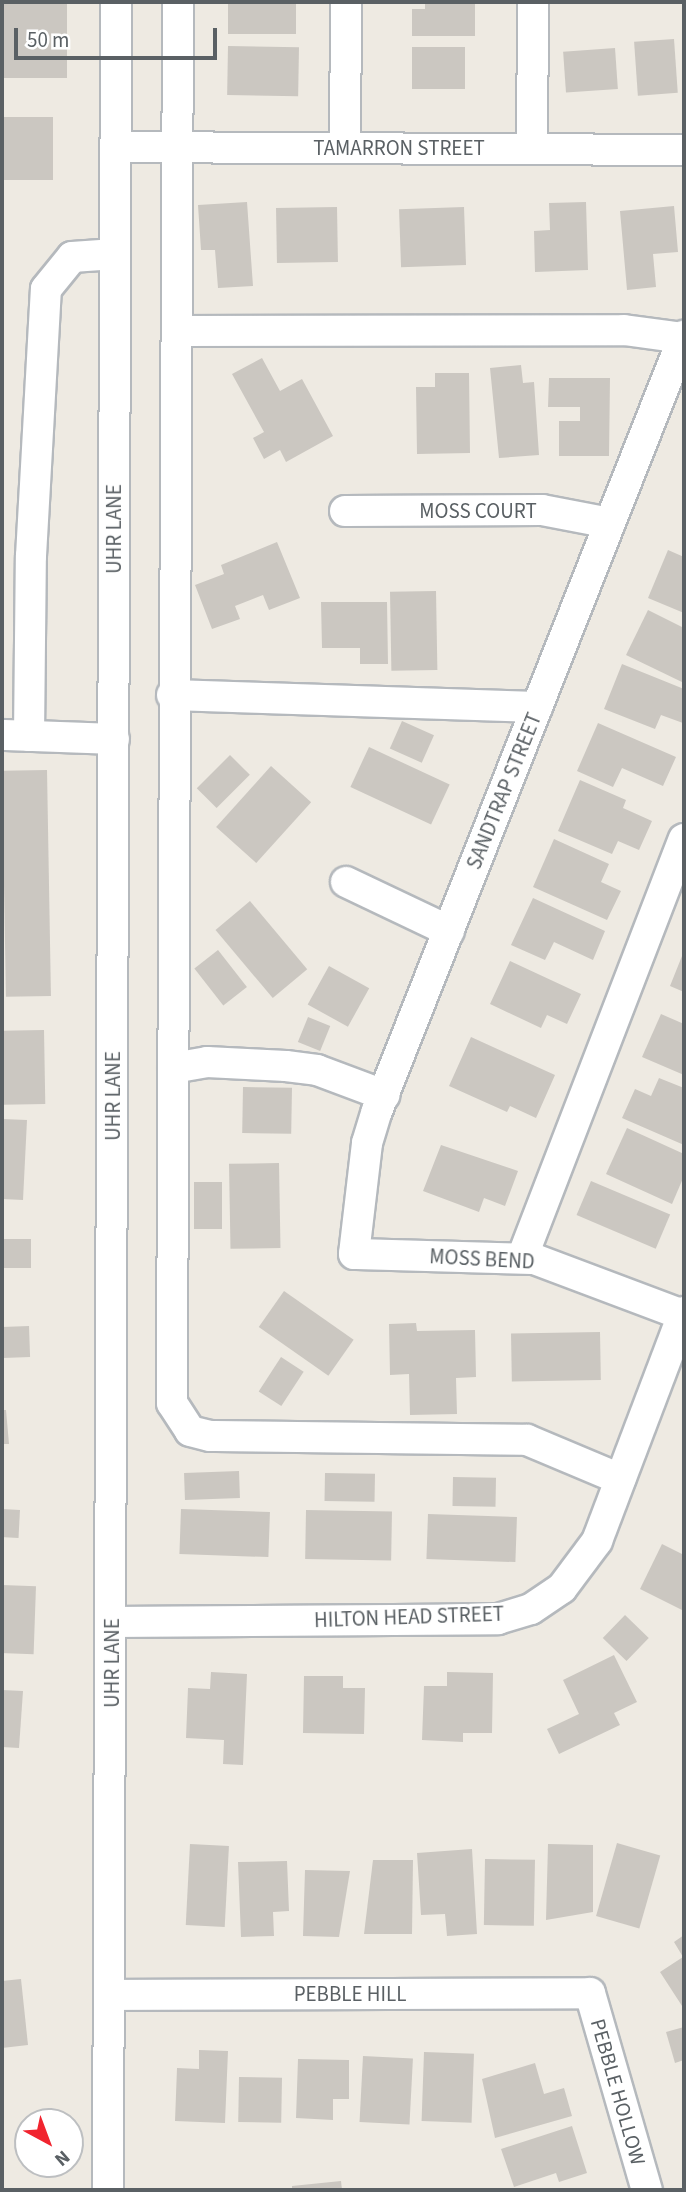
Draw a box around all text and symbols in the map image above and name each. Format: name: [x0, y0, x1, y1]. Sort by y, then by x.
scale bar: [18, 14, 220, 58]
text: 50 m: [27, 25, 69, 55]
street label: TAMARRON STREET: [313, 135, 485, 161]
street label: UHR LANE: [101, 484, 127, 574]
street label: MOSS COURT: [419, 498, 537, 524]
street label: SANDTRAP STREET: [461, 709, 547, 873]
street label: UHR LANE: [100, 1051, 126, 1141]
street label: MOSS BEND: [429, 1244, 535, 1274]
street label: HILTON HEAD STREET: [314, 1601, 504, 1633]
street label: UHR LANE: [99, 1618, 125, 1708]
street label: PEBBLE HILL: [294, 1981, 406, 2007]
street label: PEBBLE HOLLOW: [585, 2016, 651, 2168]
north arrow: [14, 2108, 84, 2178]
text: N: [48, 2143, 75, 2172]

